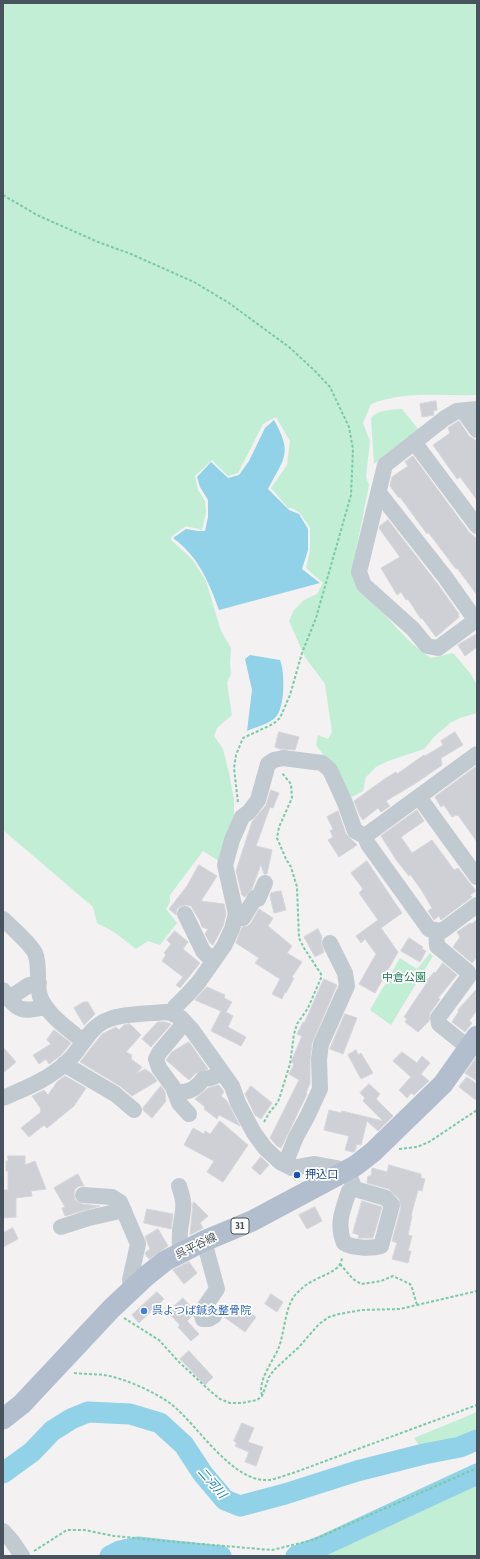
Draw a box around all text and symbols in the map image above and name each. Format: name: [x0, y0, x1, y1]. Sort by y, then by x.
park label: 中倉公園: [382, 971, 426, 985]
place label: 押込口: [305, 1168, 338, 1182]
marker: 押込口: [292, 1170, 302, 1180]
road number: 31: [231, 1218, 249, 1234]
street label: 呉平谷線: [173, 1230, 219, 1262]
place label: 呉よつば鍼灸整骨院: [152, 1304, 251, 1318]
marker: 呉よつば鍼灸整骨院: [139, 1306, 149, 1316]
water label: 二河川: [195, 1465, 229, 1501]

